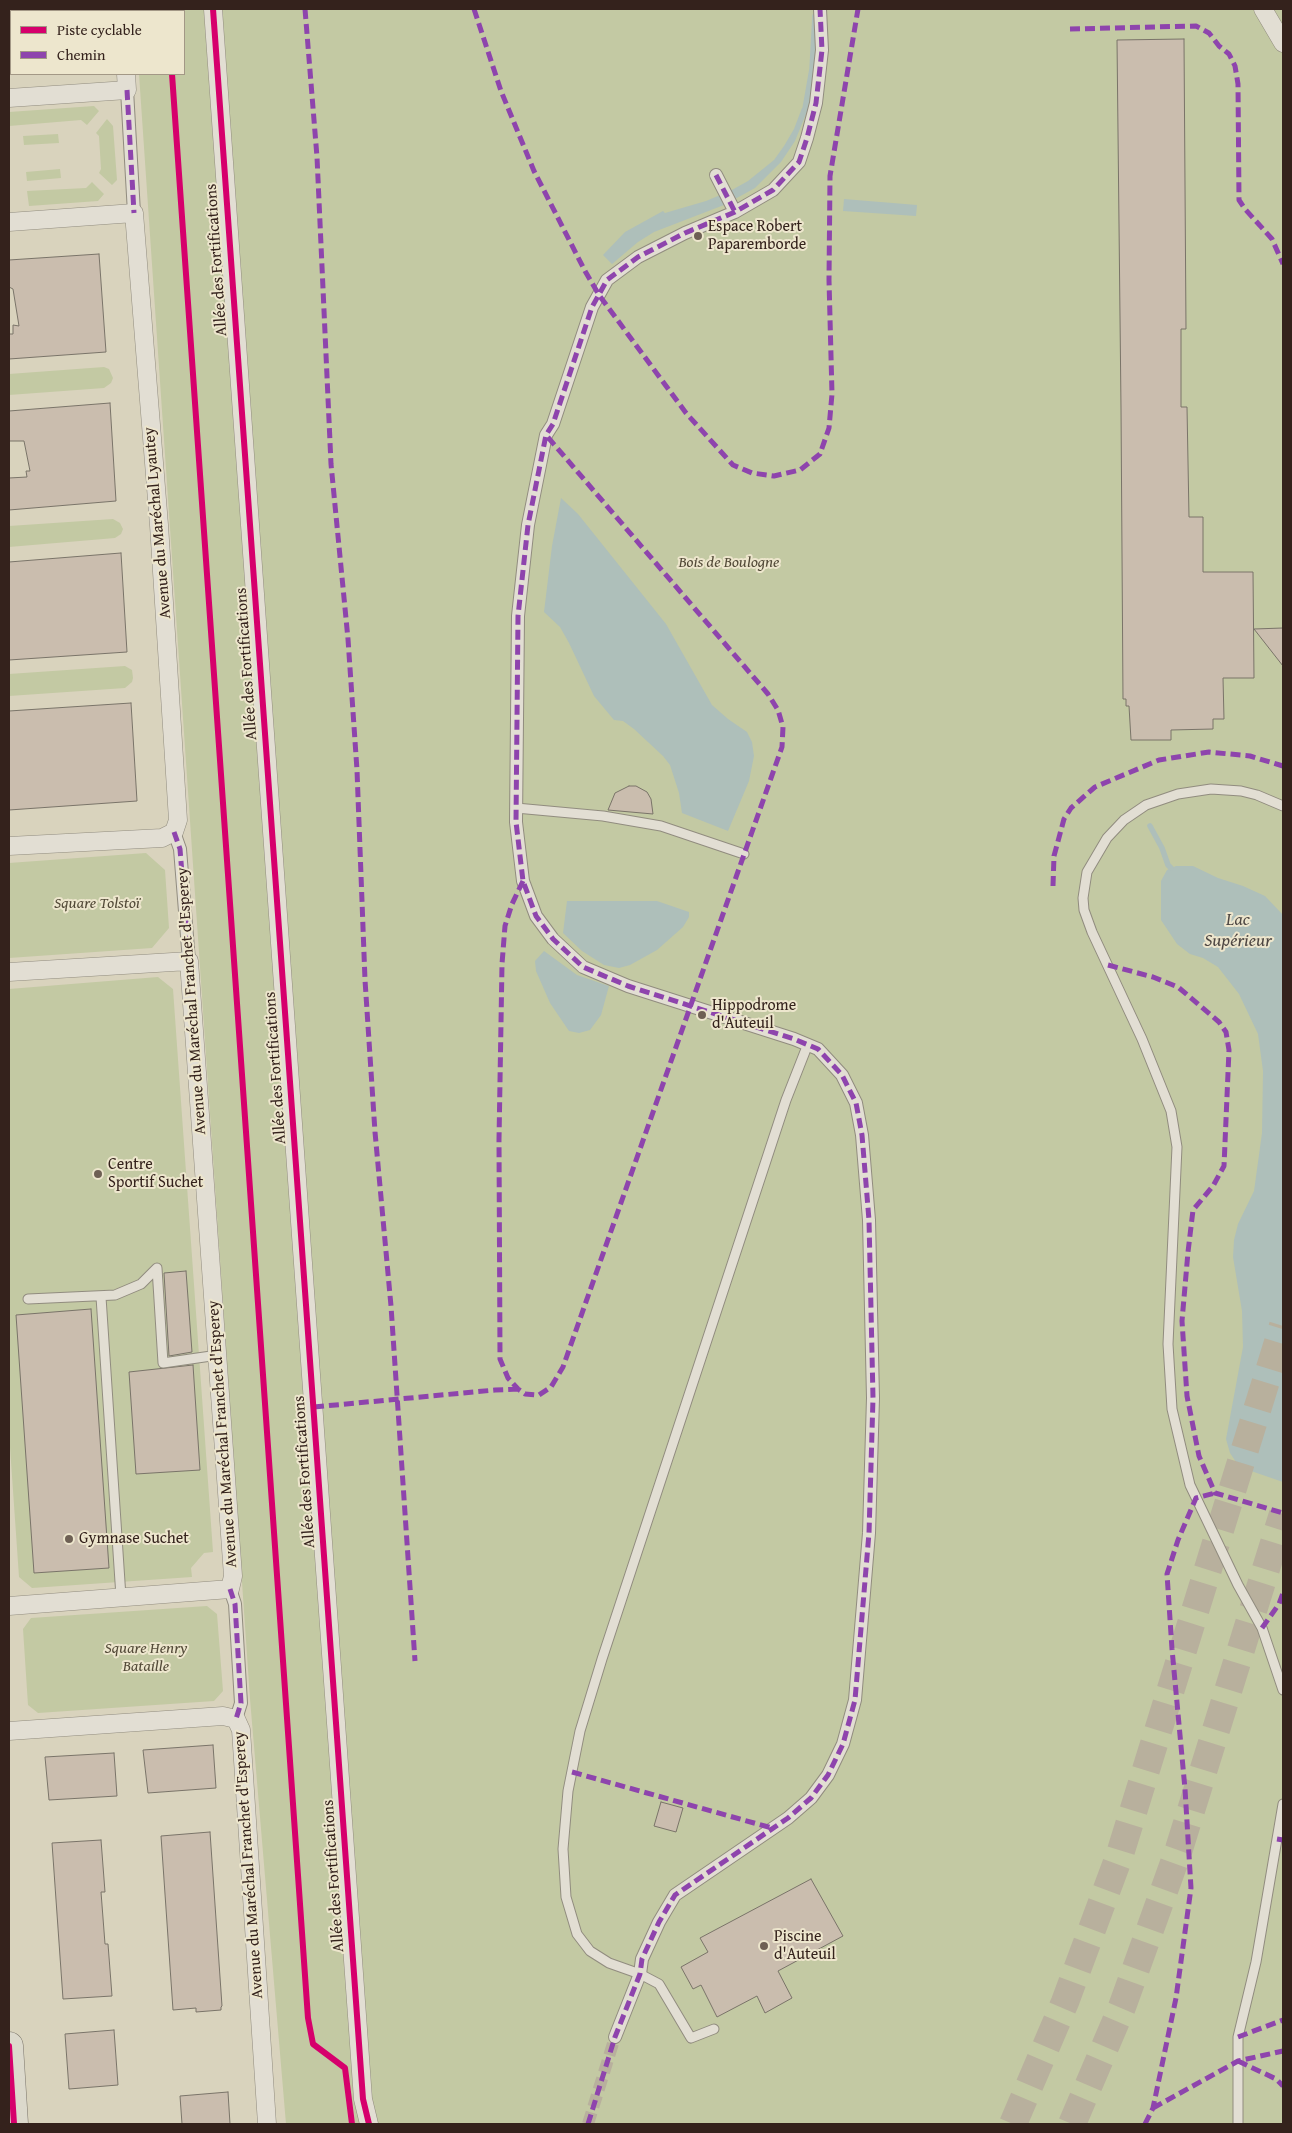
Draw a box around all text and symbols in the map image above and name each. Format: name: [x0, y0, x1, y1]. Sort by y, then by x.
legend: [10, 10, 185, 75]
text: Piste cyclable: [57, 19, 142, 40]
text: Chemin: [57, 44, 106, 65]
street label: Allée des Fortifications: [202, 183, 232, 337]
place label: Espace Robert Paparemborde: [708, 217, 806, 255]
marker: Espace Robert Paparemborde: [692, 230, 704, 242]
street label: Avenue du Maréchal Lyautey: [140, 426, 176, 620]
park label: Bois de Boulogne: [678, 553, 780, 573]
street label: Allée des Fortifications: [232, 587, 262, 741]
street label: Avenue du Maréchal Franchet d'Esperey: [173, 867, 211, 1135]
park label: Square Tolstoï: [54, 894, 140, 914]
water label: Lac Supérieur: [1204, 909, 1272, 952]
street label: Allée des Fortifications: [261, 991, 291, 1145]
place label: Hippodrome d'Auteuil: [712, 996, 796, 1034]
marker: Hippodrome d'Auteuil: [696, 1009, 708, 1021]
place label: Centre Sportif Suchet: [108, 1155, 203, 1193]
marker: Centre Sportif Suchet: [92, 1168, 104, 1180]
street label: Avenue du Maréchal Franchet d'Esperey: [204, 1300, 242, 1568]
street label: Allée des Fortifications: [290, 1395, 320, 1549]
place label: Gymnase Suchet: [79, 1529, 189, 1549]
marker: Gymnase Suchet: [63, 1533, 75, 1545]
park label: Square Henry Bataille: [105, 1639, 187, 1677]
street label: Avenue du Maréchal Franchet d'Esperey: [230, 1731, 268, 1999]
street label: Allée des Fortifications: [319, 1799, 349, 1953]
place label: Piscine d'Auteuil: [774, 1927, 836, 1965]
marker: Piscine d'Auteuil: [758, 1940, 770, 1952]

